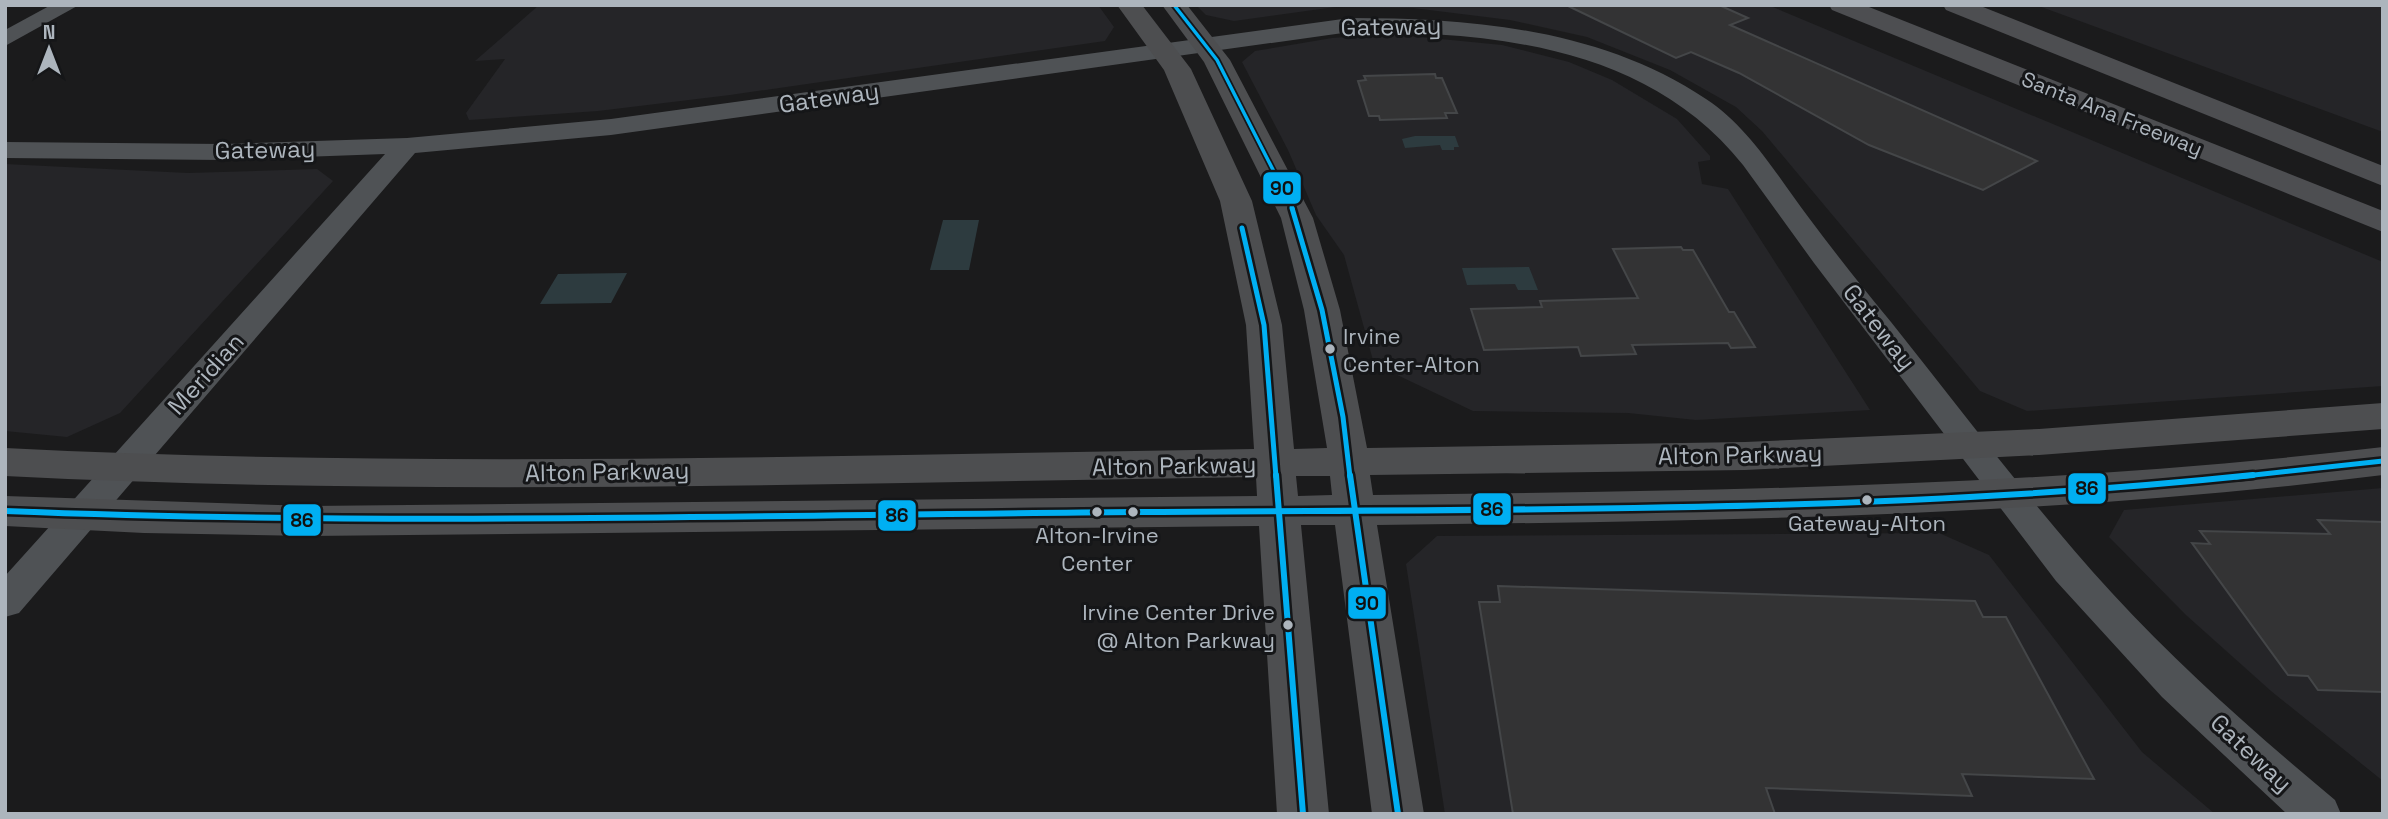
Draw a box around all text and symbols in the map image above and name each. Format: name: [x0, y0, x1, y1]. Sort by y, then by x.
street label: Gateway: [1340, 10, 1442, 43]
north arrow: [14, 14, 84, 84]
text: N: [43, 20, 55, 45]
street label: Santa Ana Freeway: [2018, 65, 2207, 162]
street label: Gateway: [777, 75, 881, 120]
street label: Gateway: [214, 133, 316, 166]
line badge: 90: [1262, 171, 1302, 205]
text: 90: [1270, 176, 1294, 201]
street label: Gateway: [1836, 277, 1923, 376]
place label: Irvine Center-Alton: [1343, 322, 1480, 378]
street label: Meridian: [161, 326, 251, 421]
marker: Irvine Center-Alton: [1323, 342, 1337, 356]
street label: Alton Parkway: [1658, 438, 1822, 471]
street label: Alton Parkway: [1092, 449, 1256, 482]
street label: Alton Parkway: [525, 455, 689, 488]
line badge: 86: [2067, 472, 2107, 505]
text: 86: [2075, 476, 2099, 501]
line badge: 86: [1472, 492, 1512, 526]
marker: Gateway-Alton: [1860, 493, 1874, 507]
text: 86: [1480, 497, 1504, 522]
line badge: 86: [877, 499, 917, 532]
line badge: 86: [282, 503, 322, 537]
text: 86: [885, 503, 909, 528]
marker: Alton-Irvine Center: [1090, 505, 1104, 519]
unlabelled marker: [1126, 505, 1140, 519]
text: 86: [290, 508, 314, 533]
place label: Gateway-Alton: [1788, 509, 1946, 537]
place label: Alton-Irvine Center: [1035, 521, 1159, 577]
line badge: 90: [1347, 586, 1387, 620]
text: 90: [1355, 591, 1379, 616]
place label: Irvine Center Drive @ Alton Parkway: [1082, 598, 1275, 654]
marker: Irvine Center Drive @ Alton Parkway: [1281, 618, 1295, 632]
street label: Gateway: [2204, 707, 2299, 798]

